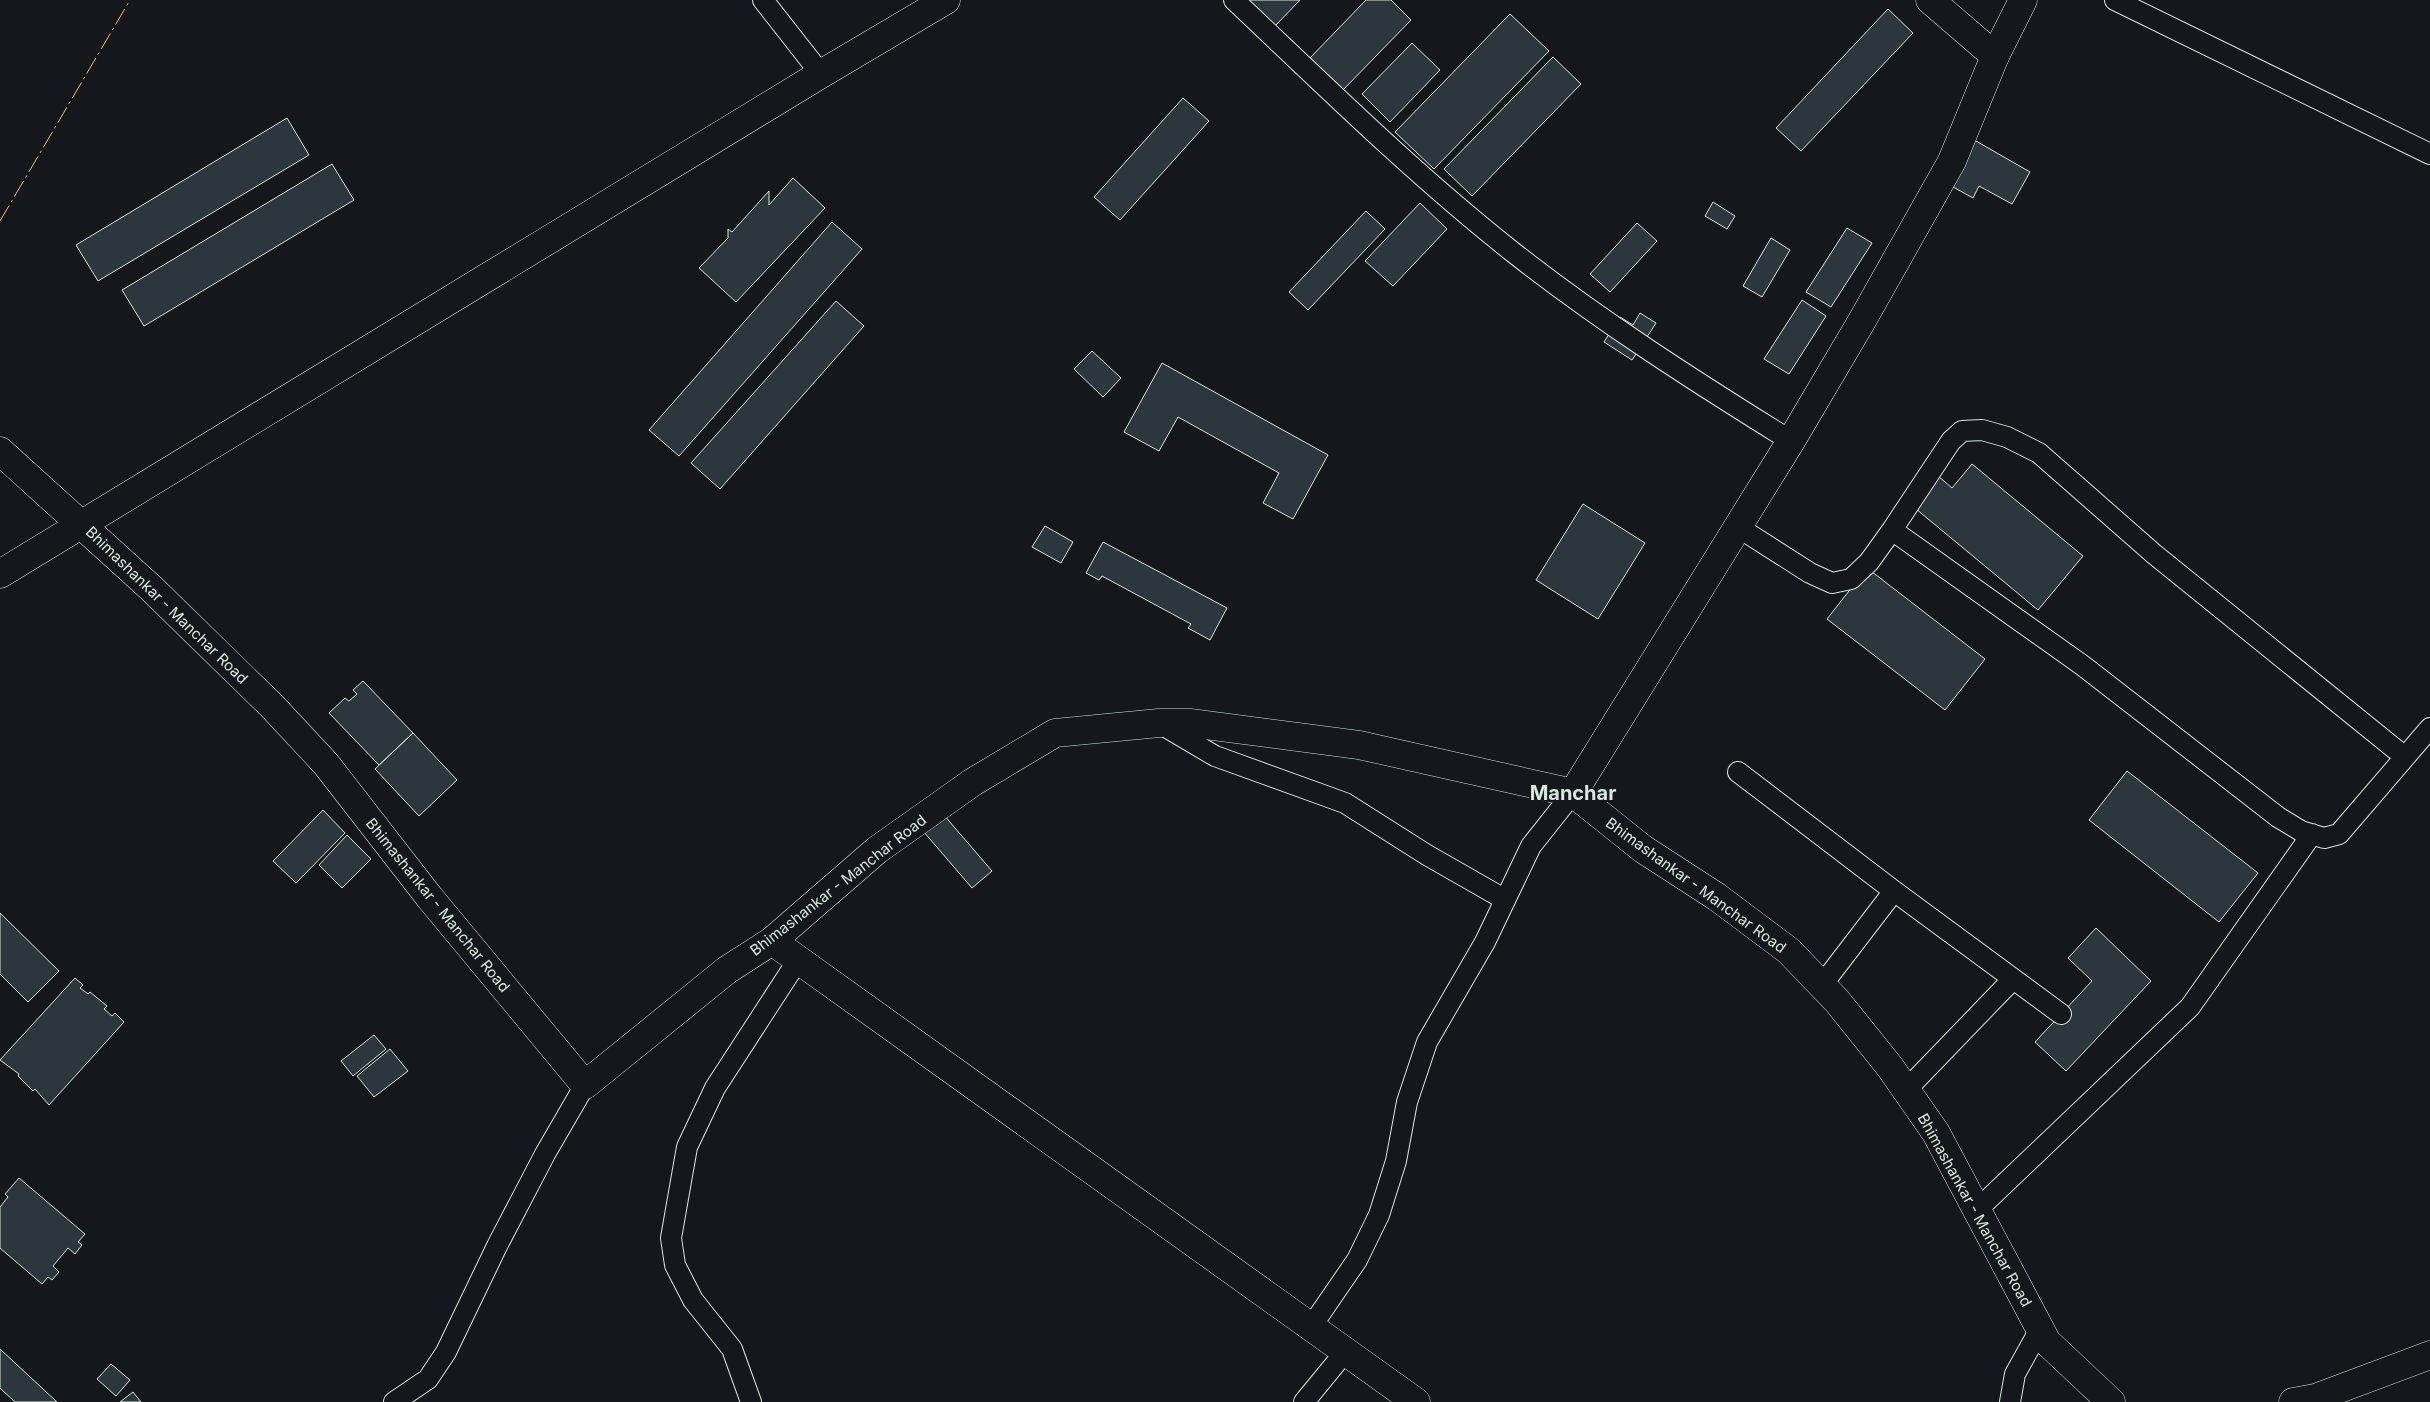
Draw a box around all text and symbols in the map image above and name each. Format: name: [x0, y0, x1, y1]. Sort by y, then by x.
street label: Bhimashankar - Manchar Road: [82, 522, 252, 688]
district label: Manchar: [1530, 781, 1616, 805]
street label: Bhimashankar - Manchar Road: [746, 810, 930, 960]
street label: Bhimashankar - Manchar Road: [1602, 813, 1790, 957]
street label: Bhimashankar - Manchar Road: [362, 814, 514, 996]
street label: Bhimashankar - Manchar Road: [1914, 1110, 2036, 1310]

